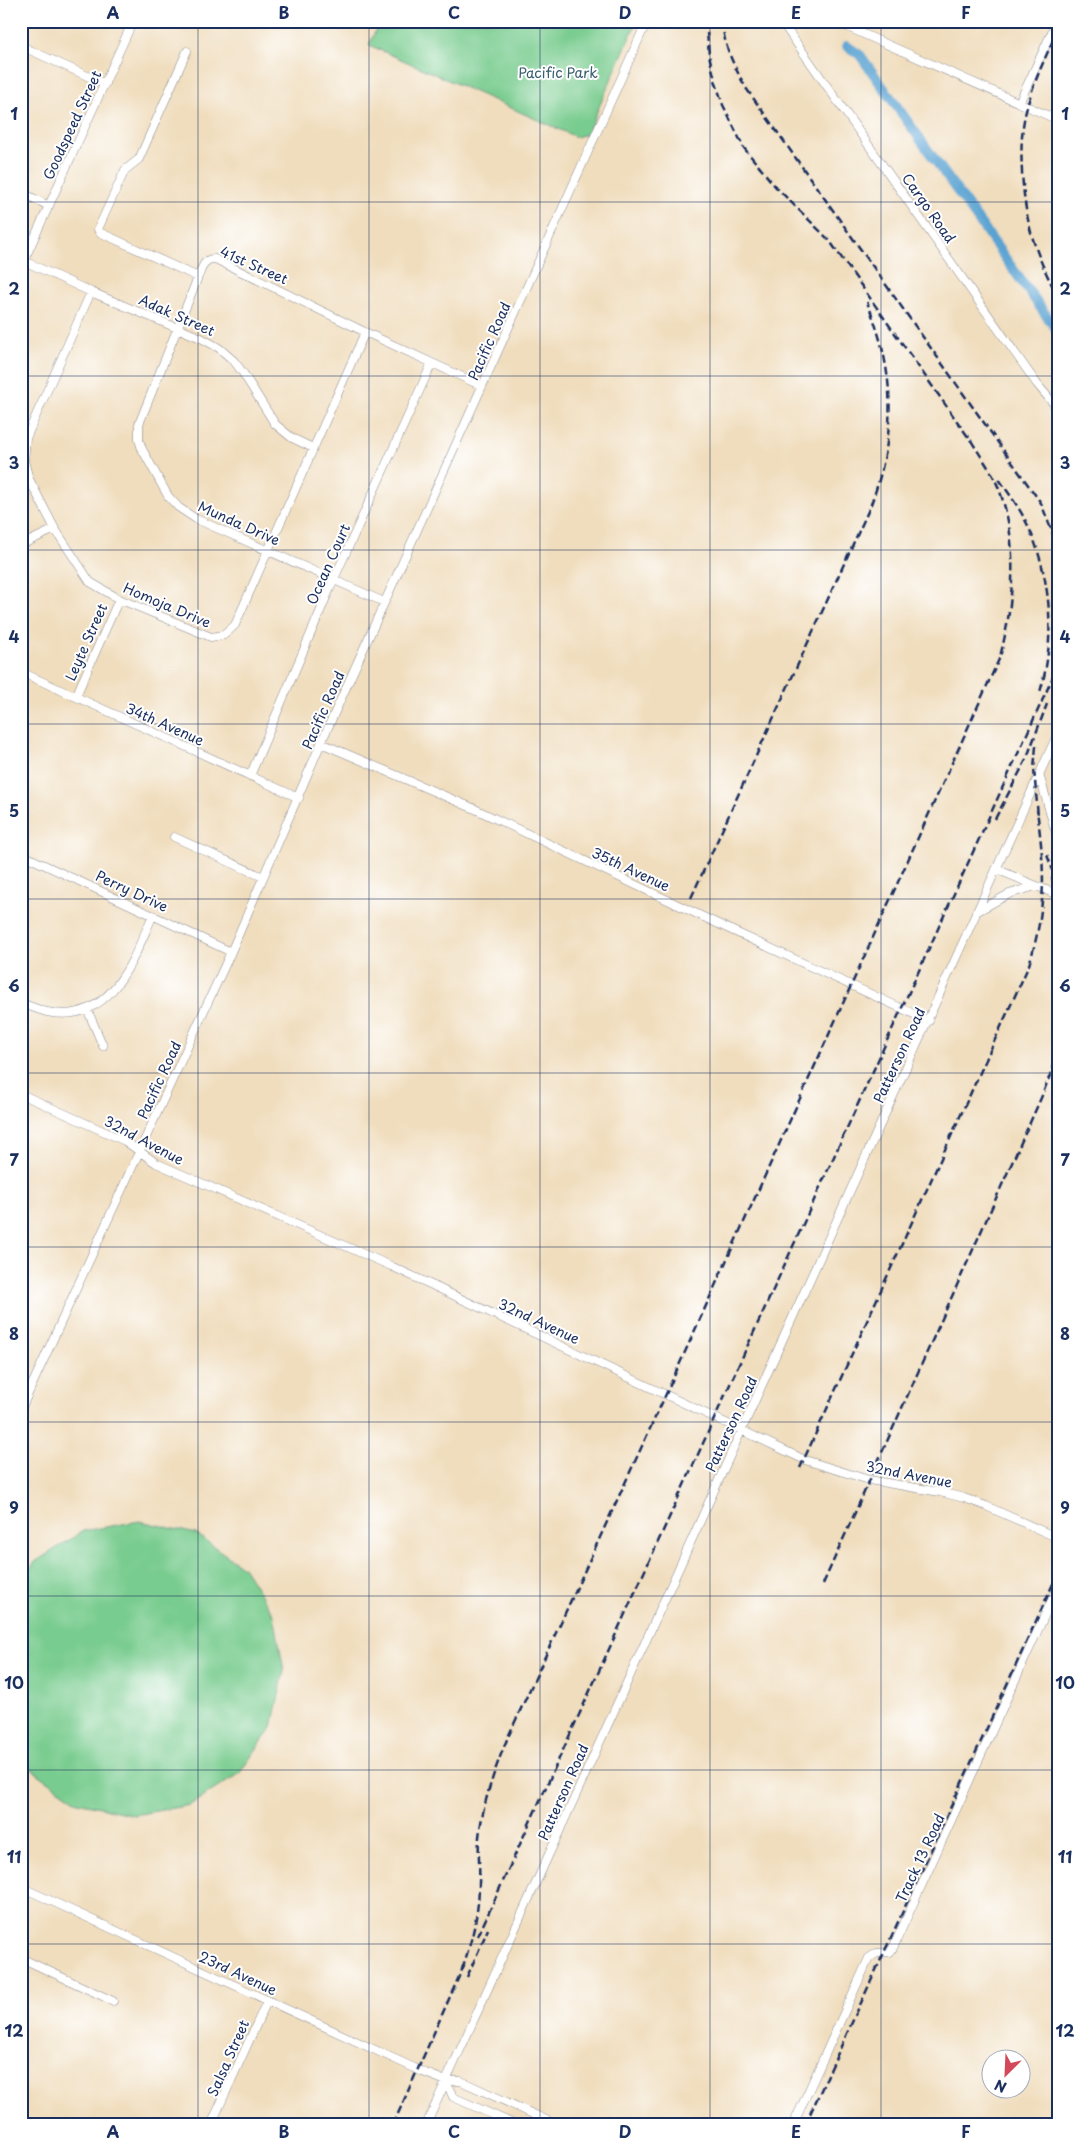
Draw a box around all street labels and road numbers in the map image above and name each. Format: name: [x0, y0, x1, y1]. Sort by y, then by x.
street label: Goodspeed Street: [37, 67, 107, 183]
street label: Cargo Road: [897, 169, 961, 247]
street label: 41st Street: [217, 241, 291, 289]
street label: Adak Street: [136, 289, 219, 341]
street label: Pacific Road: [462, 298, 516, 384]
street label: Munda Drive: [195, 496, 284, 551]
street label: Ocean Court: [301, 520, 355, 608]
street label: Homoja Drive: [120, 577, 214, 633]
street label: Leyte Street: [60, 600, 113, 684]
street label: Pacific Road: [296, 667, 350, 753]
street label: 34th Avenue: [123, 697, 208, 751]
street label: 35th Avenue: [588, 842, 674, 896]
street label: Perry Drive: [92, 865, 172, 917]
street label: Patterson Road: [868, 1004, 930, 1106]
street label: Pacific Road: [132, 1038, 186, 1122]
street label: 32nd Avenue: [100, 1110, 188, 1170]
street label: 32nd Avenue: [495, 1293, 583, 1349]
street label: Patterson Road: [700, 1373, 762, 1475]
street label: 32nd Avenue: [864, 1455, 954, 1493]
street label: Patterson Road: [532, 1741, 594, 1843]
street label: Track 13 Road: [890, 1810, 950, 1906]
street label: 23rd Avenue: [195, 1946, 281, 2000]
street label: Salsa Street: [202, 2016, 254, 2100]

